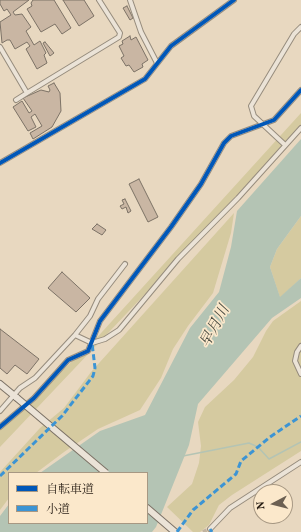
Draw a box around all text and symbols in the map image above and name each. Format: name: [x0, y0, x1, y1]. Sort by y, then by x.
water label: 早月川: [197, 303, 235, 351]
legend: [8, 472, 148, 524]
text: 自転車道: [46, 482, 94, 498]
north arrow: [253, 484, 293, 524]
text: N: [254, 501, 270, 510]
text: 小道: [46, 502, 70, 518]

